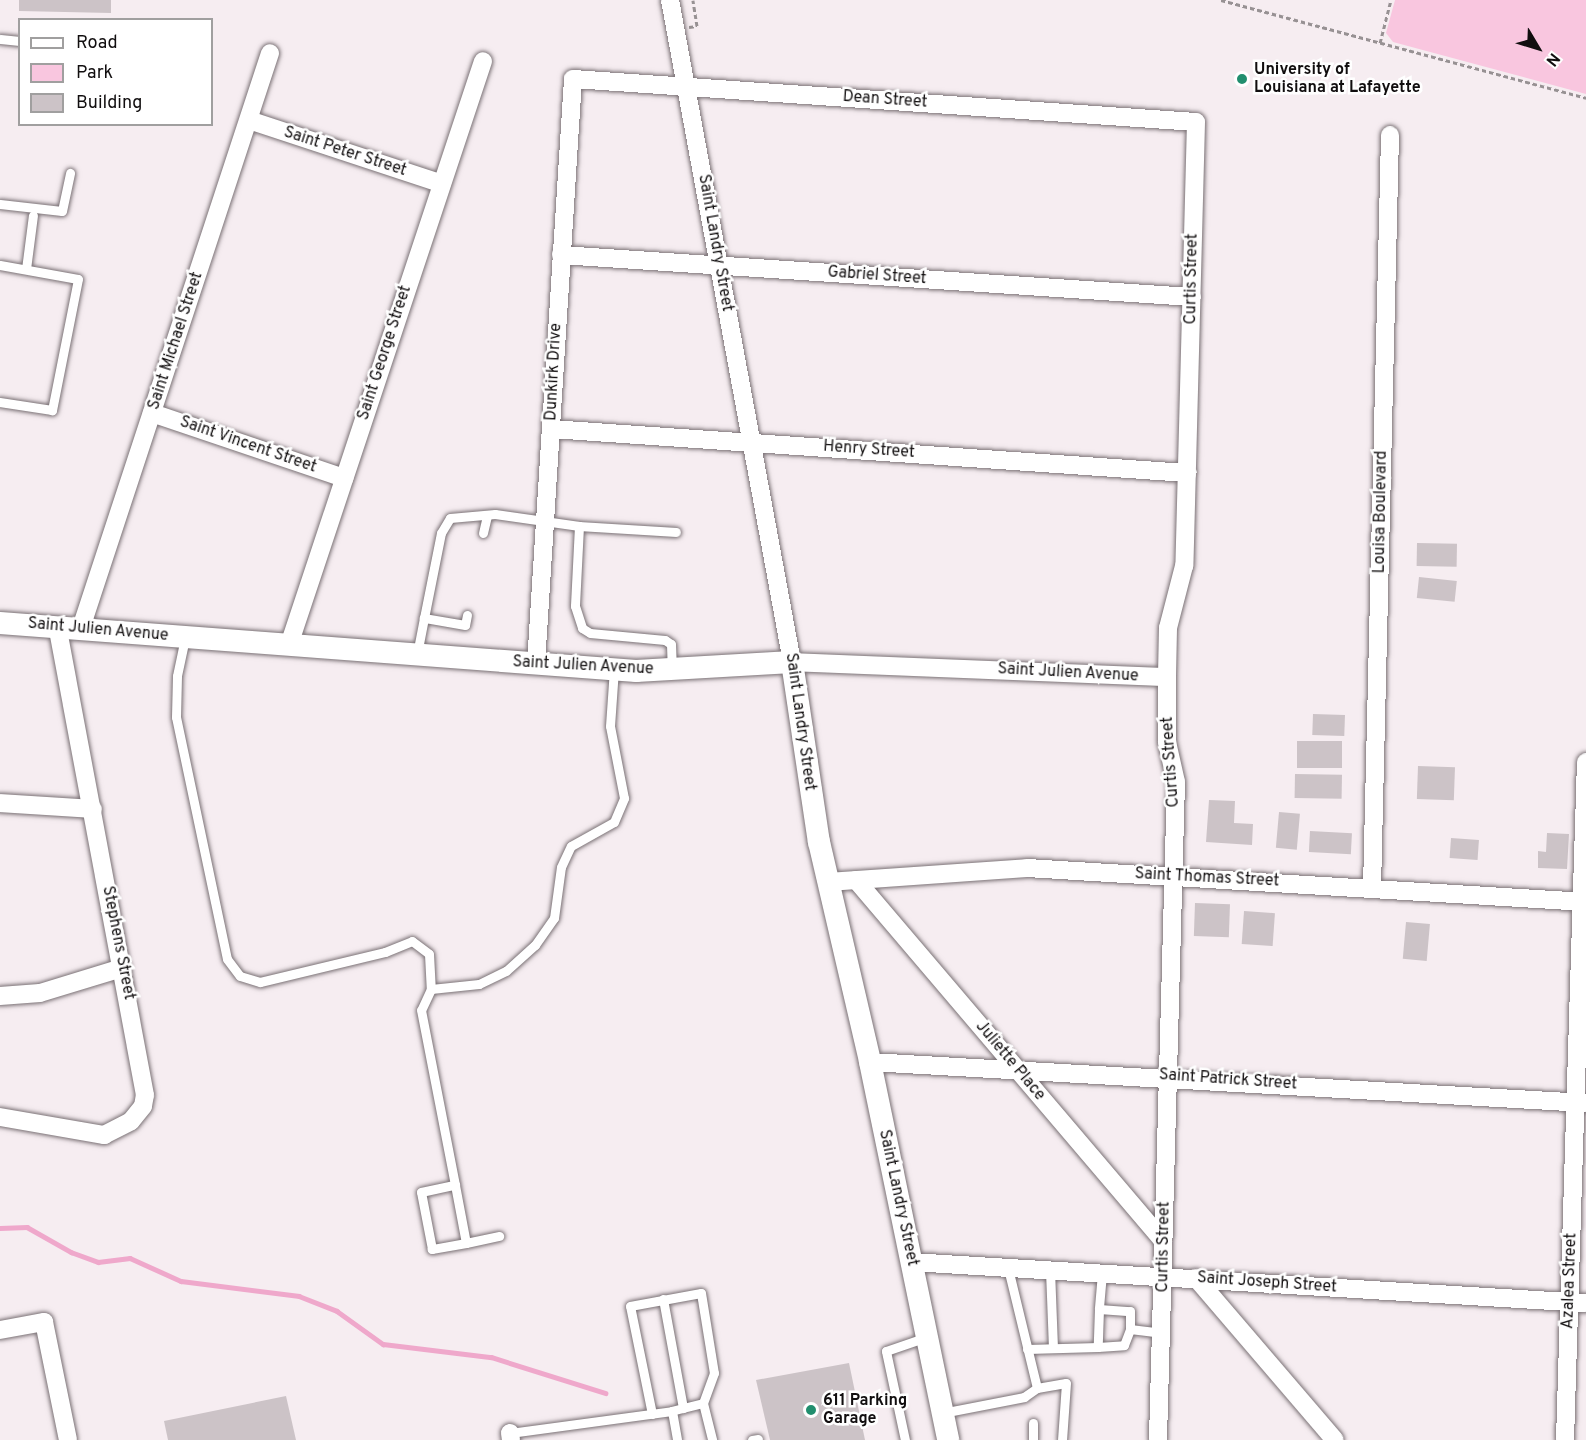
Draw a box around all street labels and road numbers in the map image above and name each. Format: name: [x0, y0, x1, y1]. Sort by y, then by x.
street label: Dean Street: [842, 87, 928, 113]
street label: Saint Peter Street: [281, 123, 409, 181]
street label: Saint Landry Street: [693, 173, 737, 313]
street label: Curtis Street: [1182, 233, 1202, 325]
street label: Gabriel Street: [827, 263, 927, 289]
street label: Saint Michael Street: [145, 270, 207, 412]
street label: Saint George Street: [354, 283, 416, 423]
street label: Dunkirk Drive: [542, 323, 566, 421]
street label: Saint Vincent Street: [177, 412, 319, 478]
street label: Henry Street: [823, 437, 915, 463]
street label: Louisa Boulevard: [1370, 450, 1392, 574]
street label: Saint Julien Avenue: [27, 614, 169, 646]
street label: Saint Landry Street: [781, 652, 819, 792]
street label: Saint Julien Avenue: [512, 653, 654, 679]
street label: Saint Julien Avenue: [997, 660, 1139, 686]
street label: Curtis Street: [1158, 716, 1184, 808]
street label: Saint Thomas Street: [1134, 865, 1280, 891]
street label: Stephens Street: [98, 885, 138, 1001]
street label: Juliette Place: [971, 1017, 1049, 1105]
street label: Saint Patrick Street: [1158, 1066, 1298, 1094]
street label: Saint Landry Street: [874, 1128, 922, 1268]
street label: Curtis Street: [1154, 1201, 1174, 1293]
street label: Azalea Street: [1559, 1233, 1581, 1329]
street label: Saint Joseph Street: [1196, 1269, 1338, 1297]

